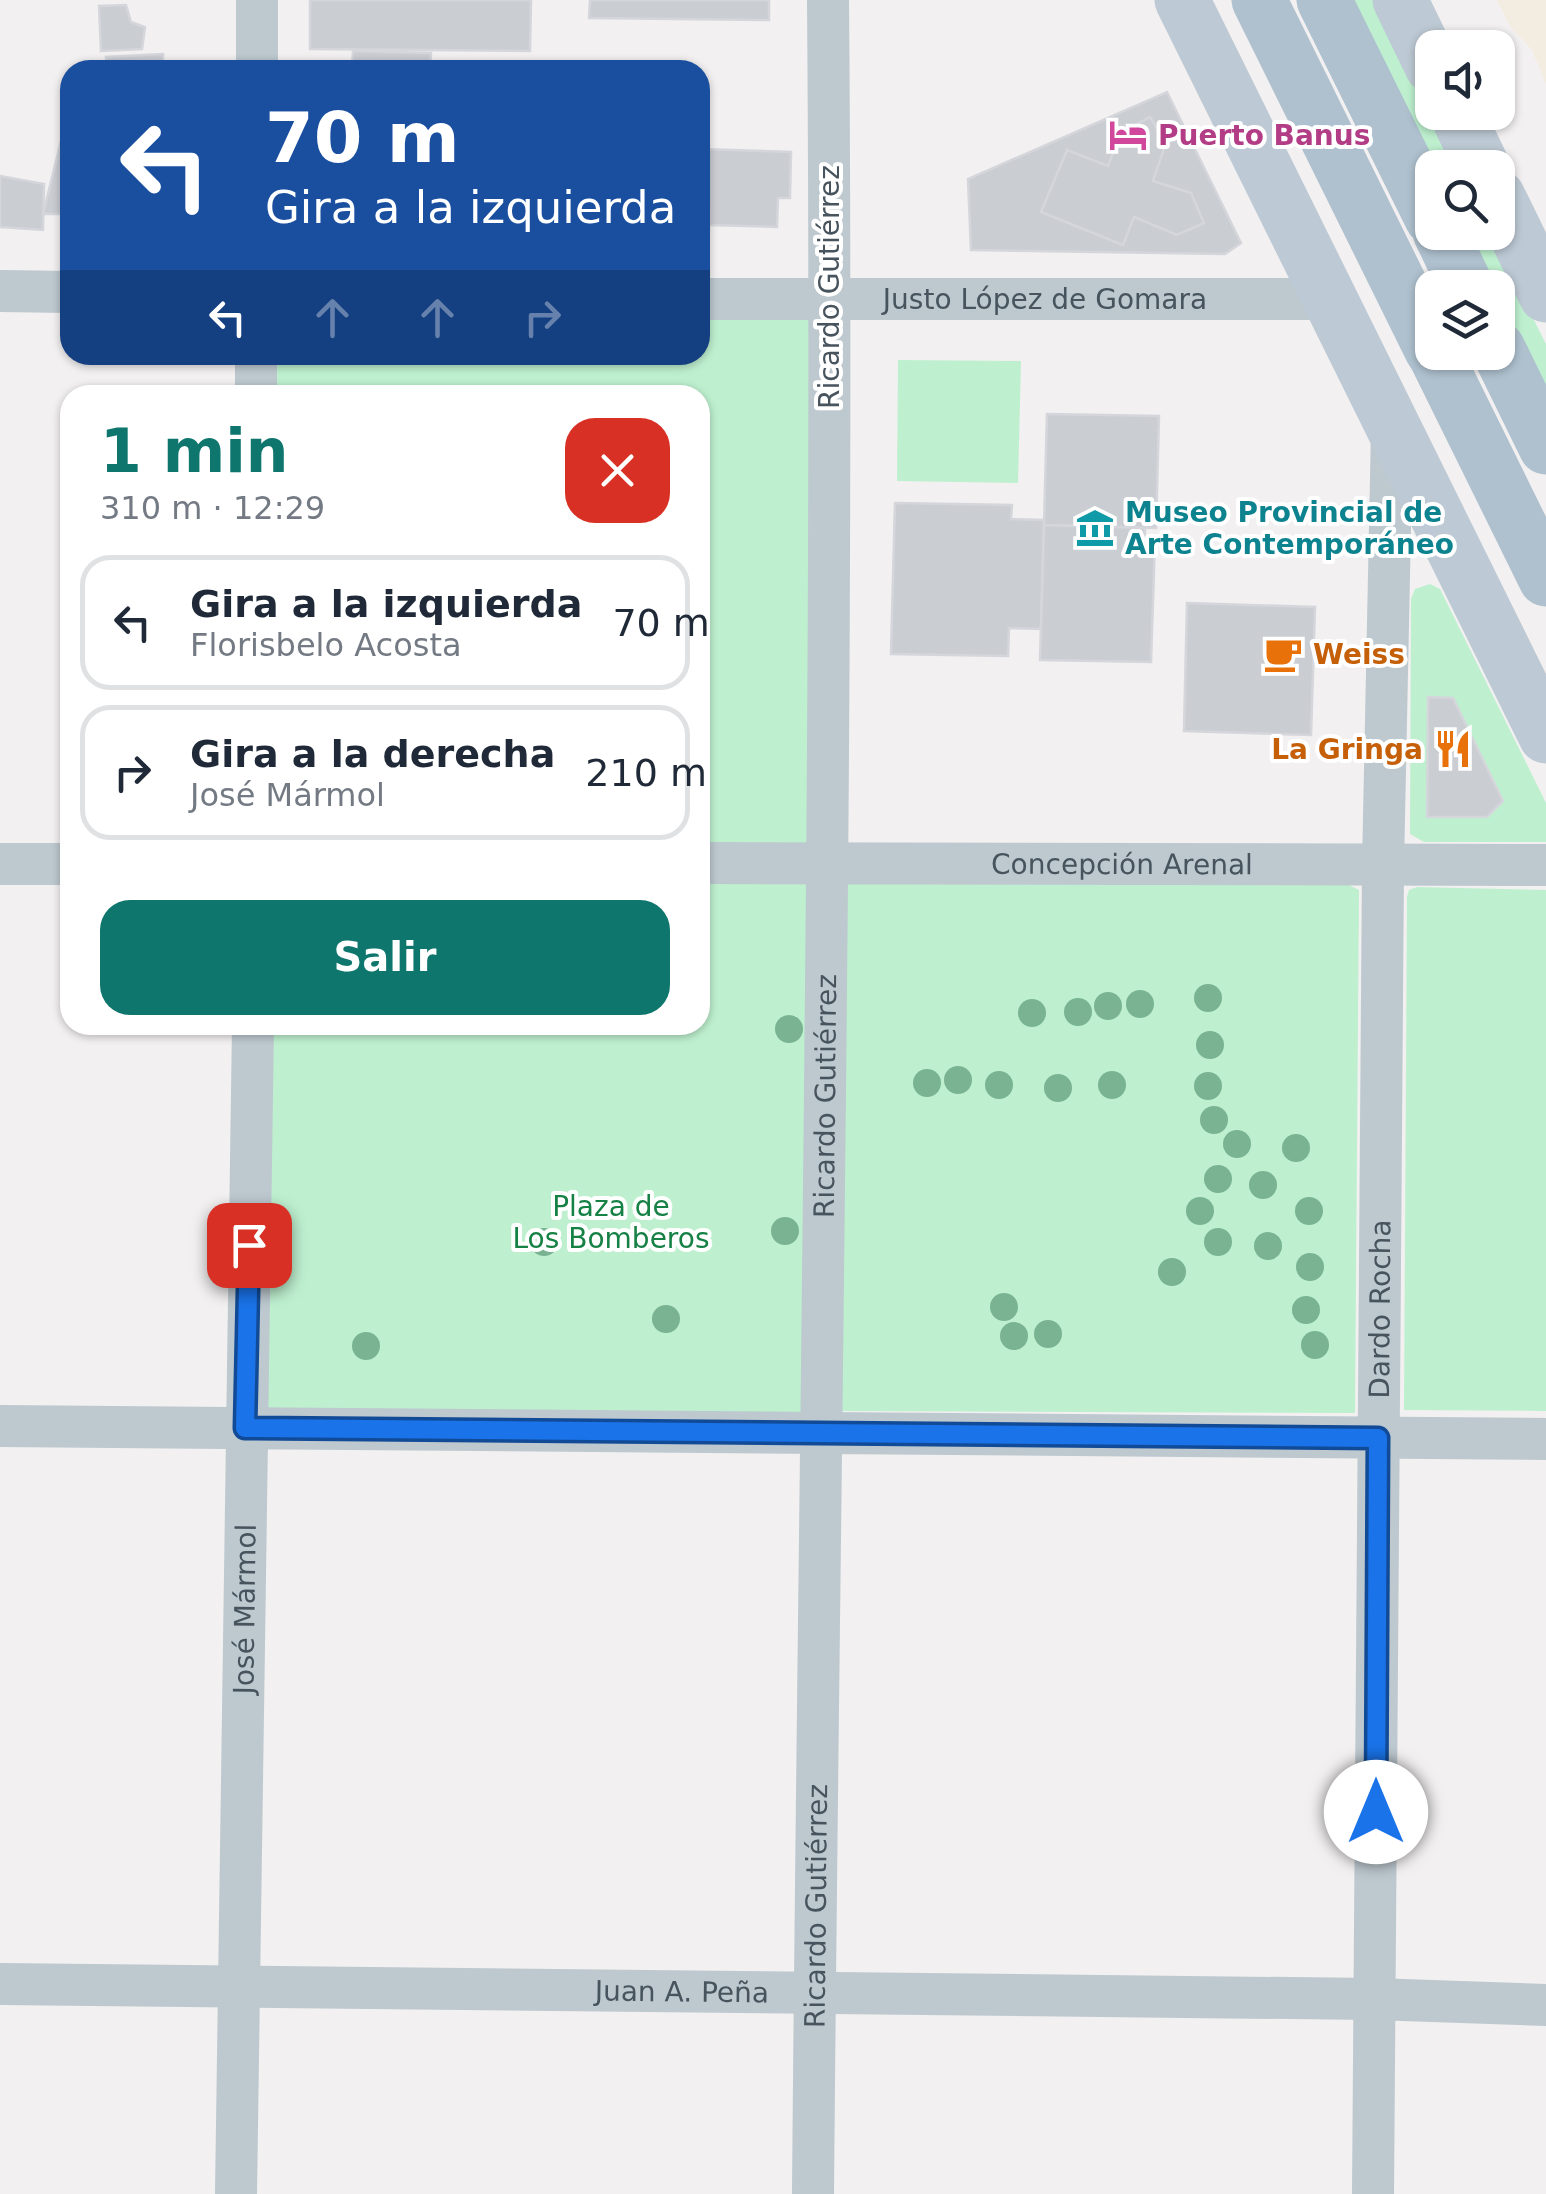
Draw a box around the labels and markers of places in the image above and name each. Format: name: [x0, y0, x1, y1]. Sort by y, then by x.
hotel icon: Puerto Banus: [1107, 114, 1149, 156]
place label: Puerto Banus: [1158, 119, 1370, 152]
place label: Museo Provincial de Arte Contemporáneo: [1125, 496, 1454, 561]
museum icon: Museo Provincial de Arte Contemporáneo: [1074, 507, 1116, 549]
cafe icon: Weiss: [1262, 633, 1304, 675]
place label: Weiss: [1313, 638, 1405, 671]
restaurant icon: La Gringa: [1432, 728, 1474, 770]
place label: La Gringa: [1271, 733, 1423, 766]
pin: [207, 1203, 292, 1288]

